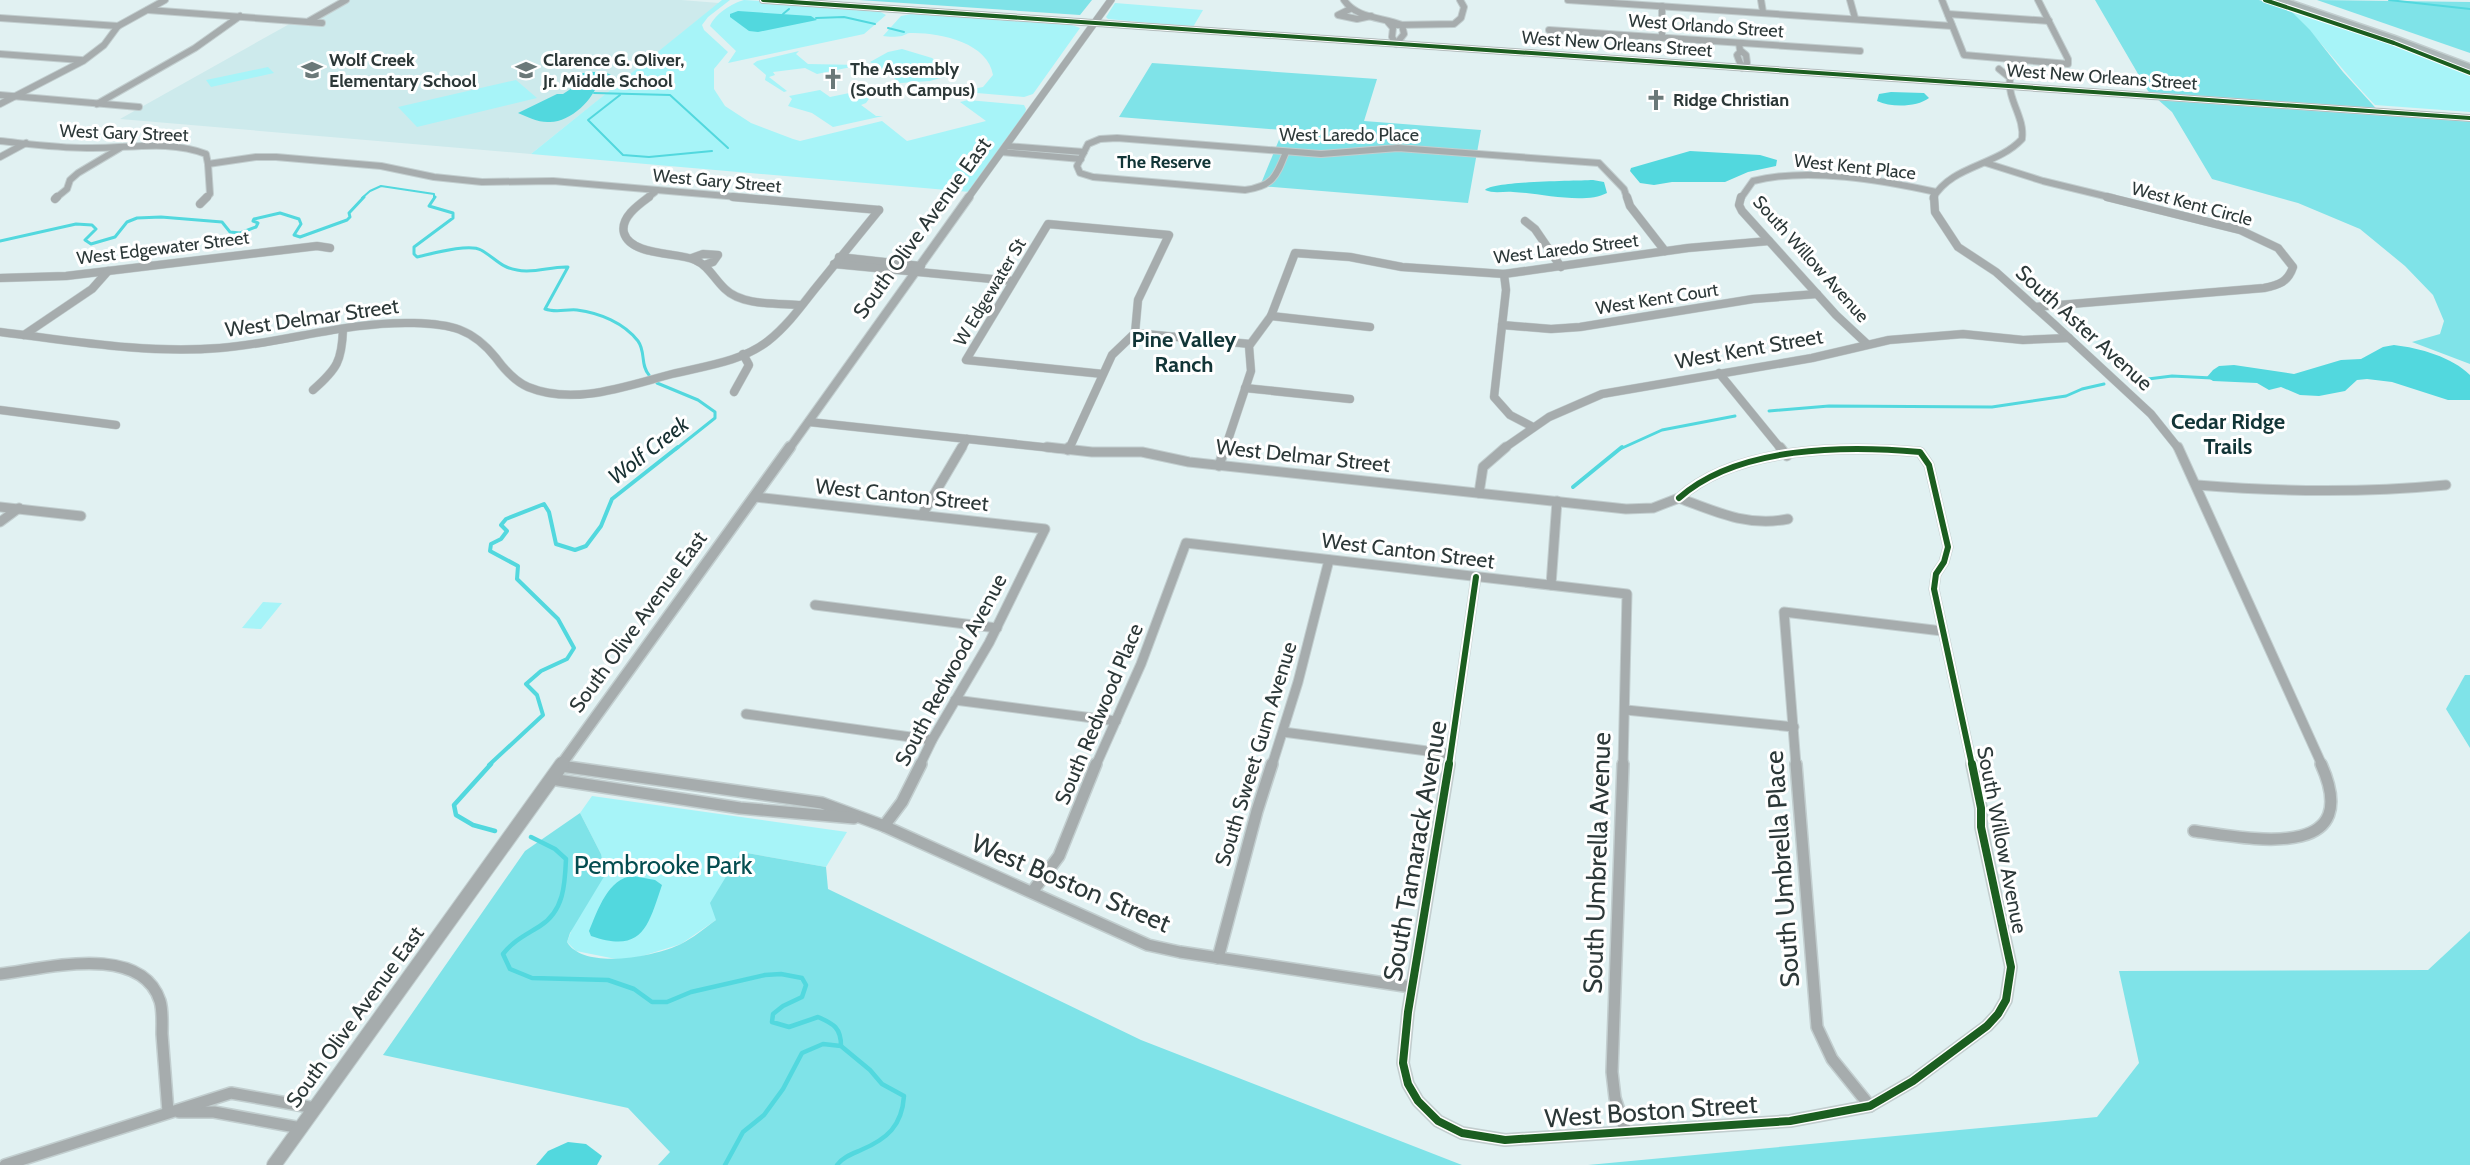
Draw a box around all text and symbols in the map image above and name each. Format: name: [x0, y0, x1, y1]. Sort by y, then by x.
street label: West Orlando Street: [1628, 10, 1784, 42]
street label: West New Orleans Street: [1521, 26, 1713, 62]
place label: Wolf Creek Elementary School: [329, 49, 477, 92]
place label: Clarence G. Oliver, Jr. Middle School: [542, 49, 684, 92]
school or university icon: Wolf Creek Elementary School: [300, 58, 324, 82]
school or university icon: Clarence G. Oliver, Jr. Middle School: [514, 58, 538, 82]
place label: The Assembly (South Campus): [850, 58, 975, 101]
street label: West New Orleans Street: [2006, 59, 2198, 95]
church icon: The Assembly (South Campus): [821, 67, 845, 91]
church icon: Ridge Christian: [1644, 88, 1668, 112]
place label: Ridge Christian: [1673, 89, 1789, 111]
street label: West Gary Street: [59, 120, 189, 146]
street label: West Laredo Place: [1279, 124, 1419, 146]
street label: South Olive Avenue East: [847, 132, 996, 323]
street label: West Kent Place: [1793, 150, 1917, 184]
district label: The Reserve: [1117, 151, 1211, 173]
street label: West Gary Street: [652, 164, 782, 198]
street label: West Kent Circle: [2129, 177, 2255, 231]
street label: South Willow Avenue: [1748, 191, 1874, 327]
street label: West Edgewater Street: [75, 227, 251, 269]
street label: West Laredo Street: [1492, 229, 1640, 269]
street label: W Edgewater St: [949, 234, 1031, 350]
street label: South Aster Avenue: [2011, 260, 2158, 396]
street label: West Kent Court: [1594, 278, 1720, 320]
street label: West Delmar Street: [224, 293, 400, 342]
street label: West Kent Street: [1673, 323, 1825, 374]
district label: Pine Valley Ranch: [1132, 326, 1237, 378]
district label: Cedar Ridge Trails: [2171, 408, 2285, 460]
water label: Wolf Creek: [603, 410, 694, 490]
street label: West Delmar Street: [1215, 434, 1391, 477]
street label: West Canton Street: [814, 473, 990, 516]
street label: South Olive Avenue East: [563, 526, 712, 717]
street label: West Canton Street: [1320, 528, 1496, 574]
street label: South Redwood Avenue: [889, 569, 1012, 770]
street label: South Redwood Place: [1049, 619, 1148, 808]
street label: South Sweet Gum Avenue: [1209, 638, 1302, 869]
street label: South Tamarack Avenue: [1376, 718, 1454, 984]
street label: South Umbrella Avenue: [1576, 732, 1618, 994]
street label: South Willow Avenue: [1972, 744, 2033, 936]
street label: South Umbrella Place: [1758, 749, 1806, 989]
street label: West Boston Street: [967, 827, 1176, 939]
park label: Pembrooke Park: [574, 849, 753, 881]
street label: South Olive Avenue East: [280, 921, 429, 1112]
street label: West Boston Street: [1544, 1088, 1759, 1134]

